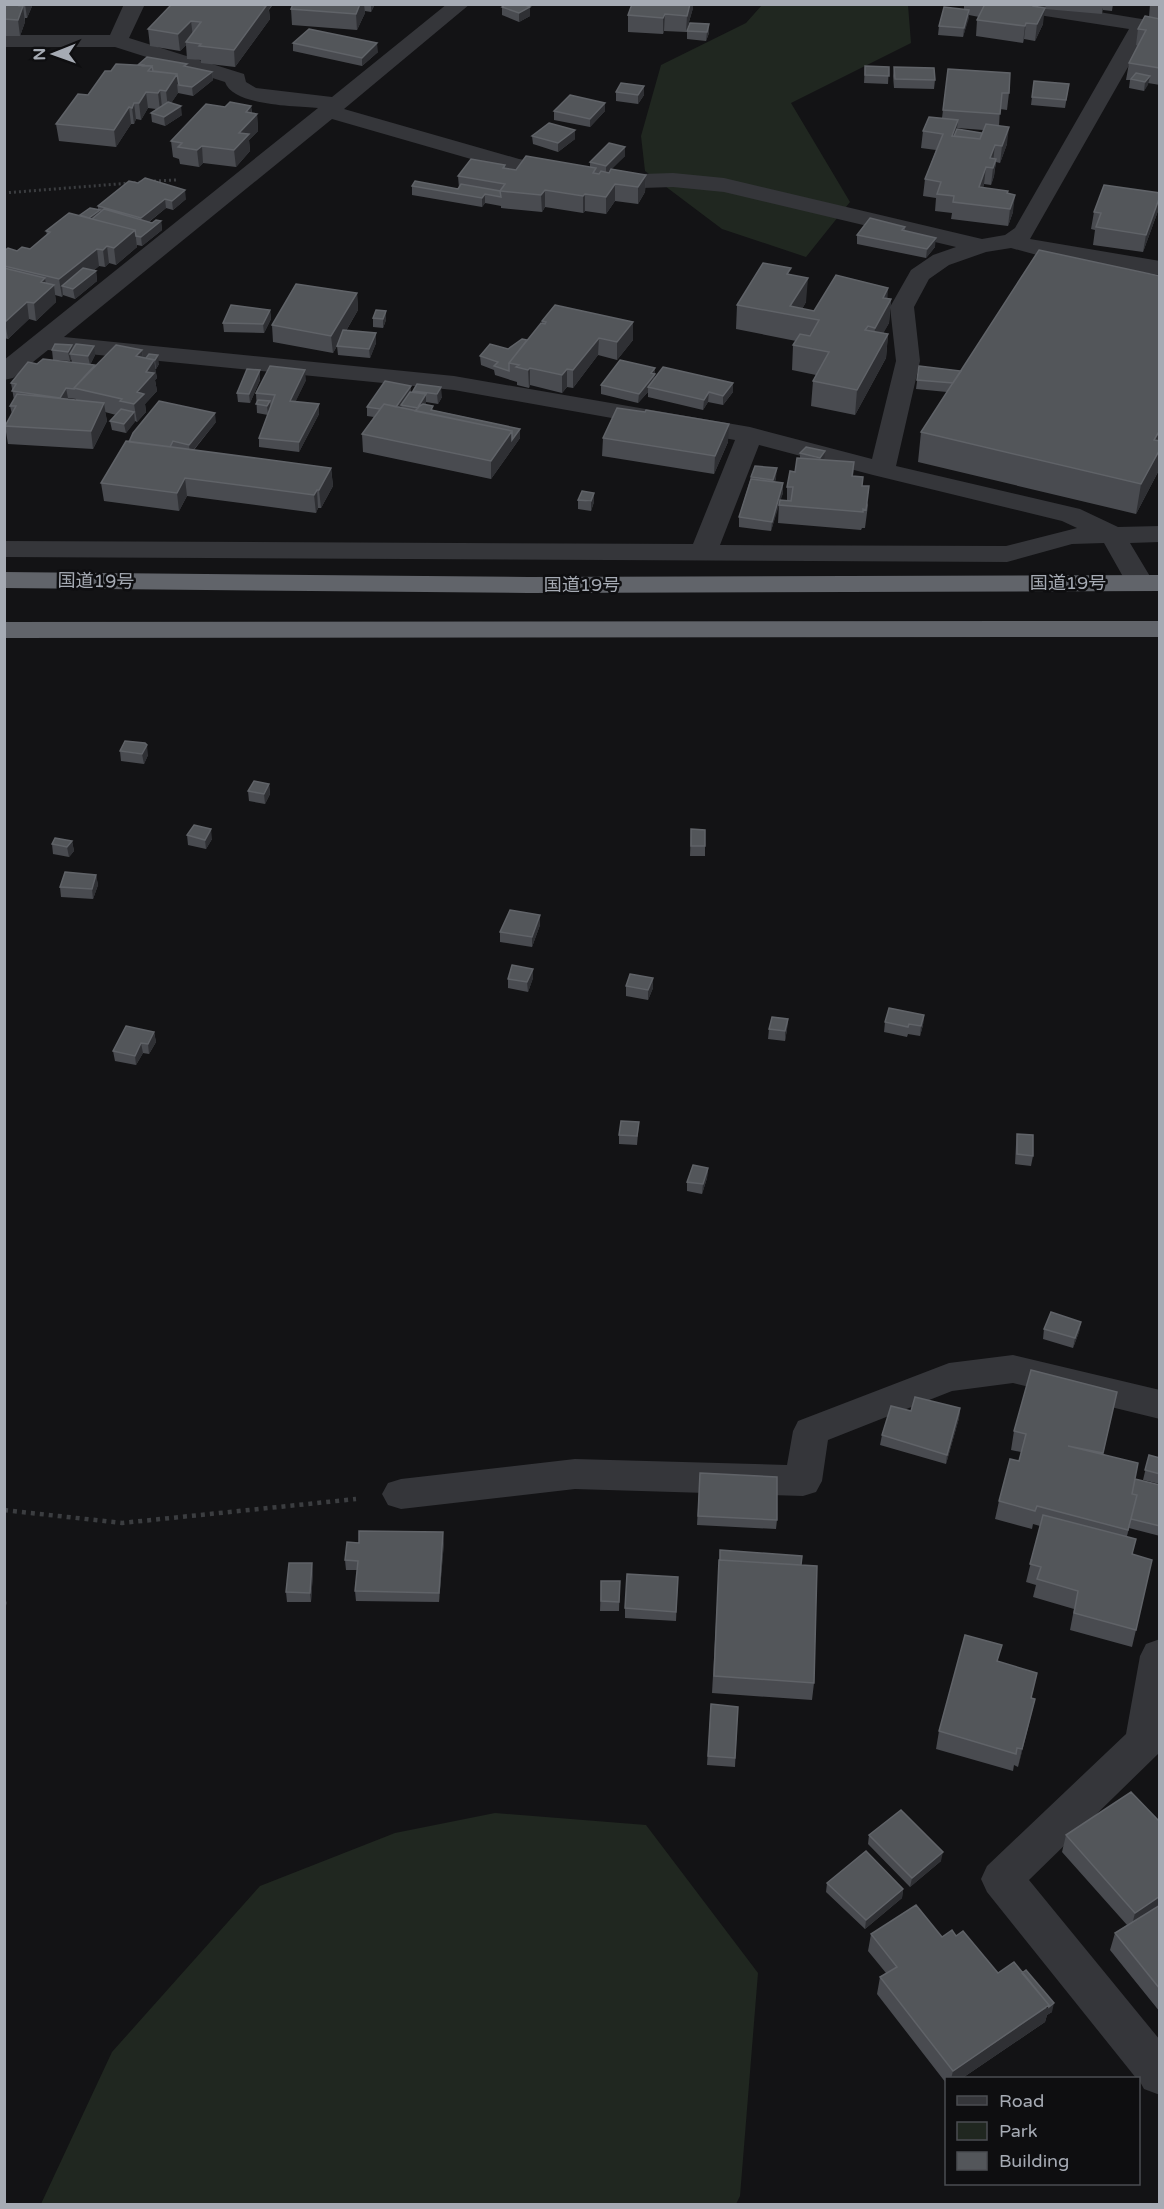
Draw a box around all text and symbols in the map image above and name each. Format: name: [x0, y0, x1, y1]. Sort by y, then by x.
north arrow: [24, 24, 84, 84]
text: N: [30, 48, 50, 61]
street label: 国道19号: [58, 569, 134, 593]
street label: 国道19号: [1030, 572, 1106, 594]
street label: 国道19号: [544, 574, 620, 596]
legend: [945, 2077, 1140, 2185]
text: Road: [999, 2090, 1044, 2112]
text: Park: [999, 2120, 1038, 2142]
text: Building: [999, 2150, 1069, 2172]

